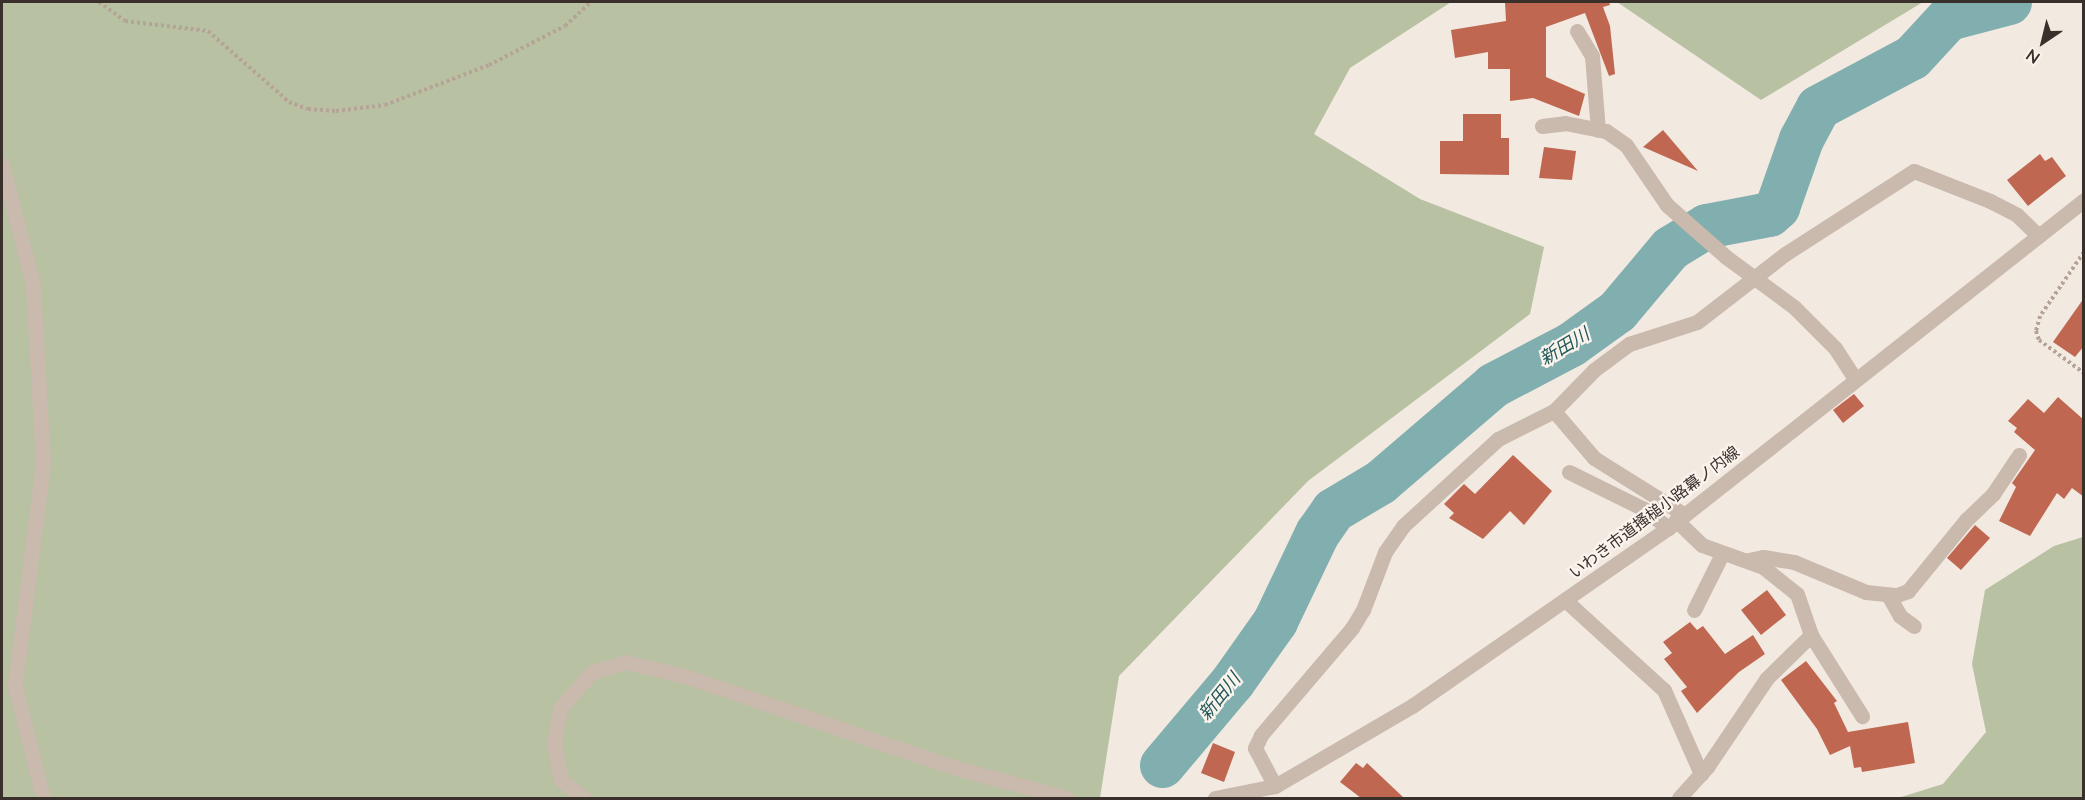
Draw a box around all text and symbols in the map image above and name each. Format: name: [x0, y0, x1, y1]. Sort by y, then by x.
north arrow: [2013, 12, 2073, 72]
text: N: [2022, 46, 2043, 68]
water label: 新田川: [1535, 323, 1593, 369]
street label: いわき市道搔槌小路幕ノ内線: [1565, 442, 1743, 582]
water label: 新田川: [1194, 668, 1244, 724]

